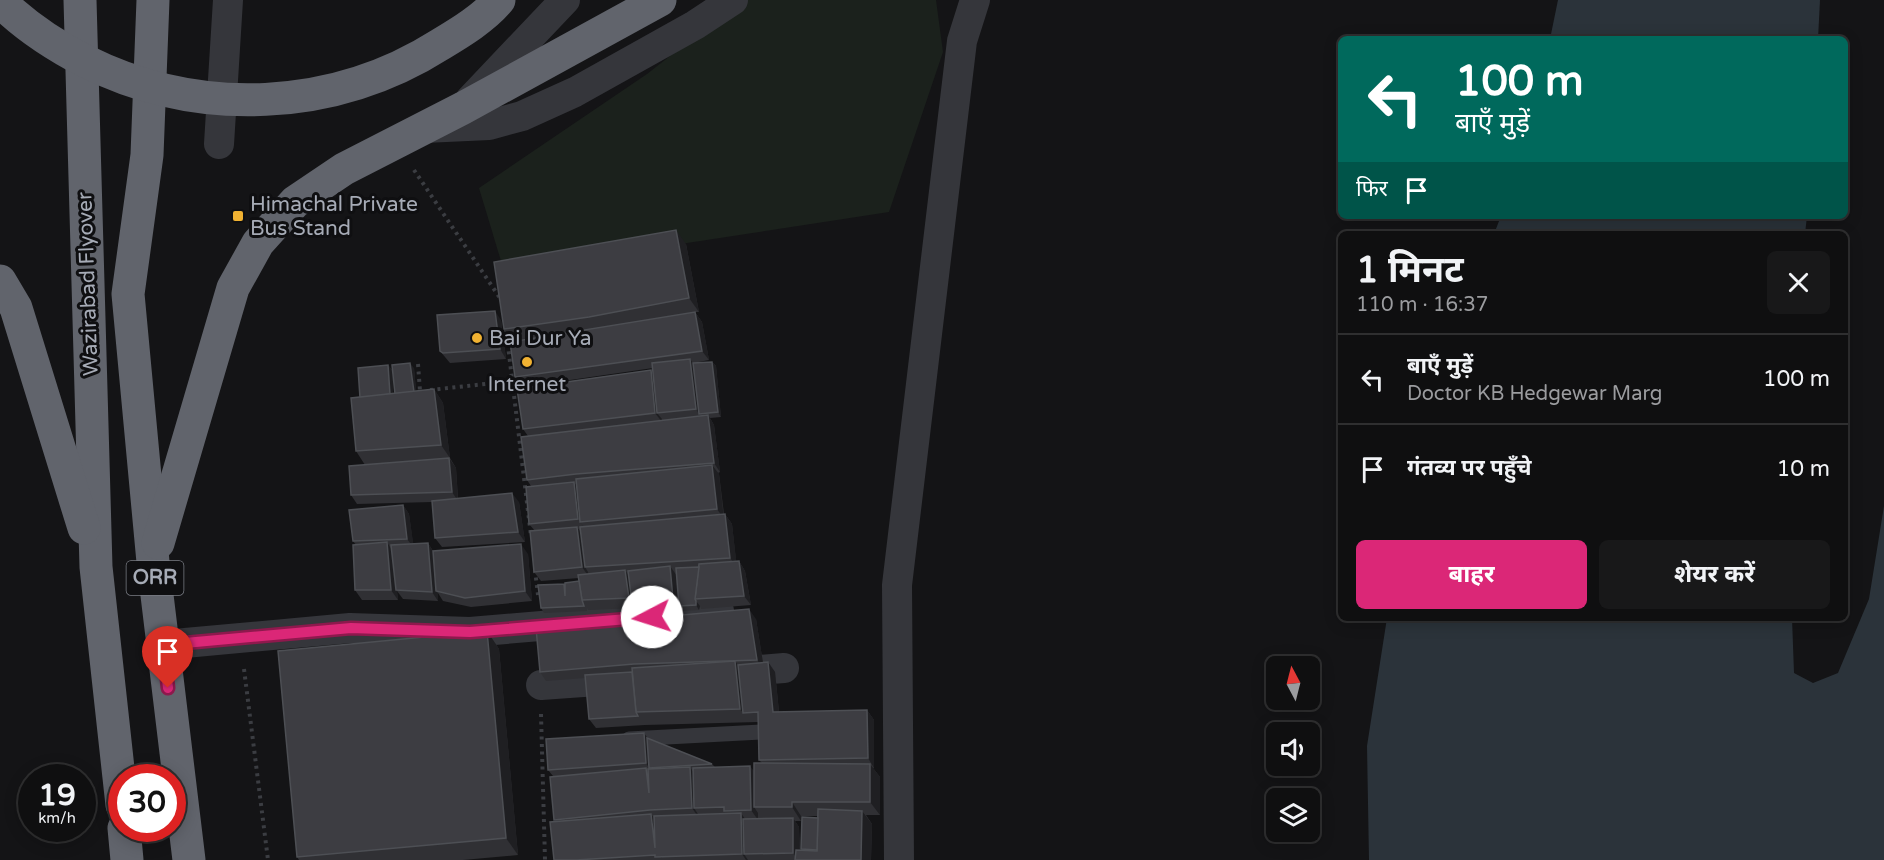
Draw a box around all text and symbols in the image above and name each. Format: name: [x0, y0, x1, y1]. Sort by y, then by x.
text: 100 m: [1455, 56, 1584, 107]
icon: left: [1356, 60, 1434, 138]
text: बाएँ मुड़ें: [1455, 107, 1530, 140]
icon: arrive: [1400, 174, 1433, 207]
text: फिर: [1356, 176, 1388, 202]
street label: Wazirabad Flyover: [72, 192, 104, 376]
place label: Himachal Private Bus Stand: [250, 192, 418, 241]
marker: Himachal Private Bus Stand: [231, 209, 245, 223]
text: 1 मिनट: [1356, 249, 1464, 292]
button: close: [1767, 251, 1830, 314]
text: 110 m · 16:37: [1356, 293, 1488, 317]
place label: Bai Dur Ya: [489, 326, 591, 351]
marker: Bai Dur Ya: [470, 331, 484, 345]
text: बाएँ मुड़ें: [1407, 353, 1473, 379]
marker: Internet: [520, 355, 534, 369]
icon: left: [1356, 363, 1389, 396]
text: 100 m: [1763, 366, 1830, 392]
place label: Internet: [488, 372, 566, 397]
text: Doctor KB Hedgewar Marg: [1407, 382, 1662, 406]
icon: arrive: [1356, 453, 1389, 486]
text: गंतव्य पर पहुँचे: [1407, 455, 1532, 481]
text: 10 m: [1776, 456, 1830, 482]
button: बाहर: [1356, 540, 1587, 609]
button: शेयर करें: [1599, 540, 1830, 609]
road number: ORR: [126, 561, 184, 595]
position arrow: [620, 585, 684, 649]
pin: [142, 626, 193, 688]
icon: arrive: [151, 635, 184, 668]
north arrow: [1266, 656, 1320, 710]
map controls: [1266, 656, 1320, 842]
button: sound: [1266, 722, 1320, 776]
speed limit sign: 30: [108, 764, 186, 842]
text: 19: [38, 777, 76, 814]
button: layers: [1266, 788, 1320, 842]
text: km/h: [38, 809, 76, 827]

